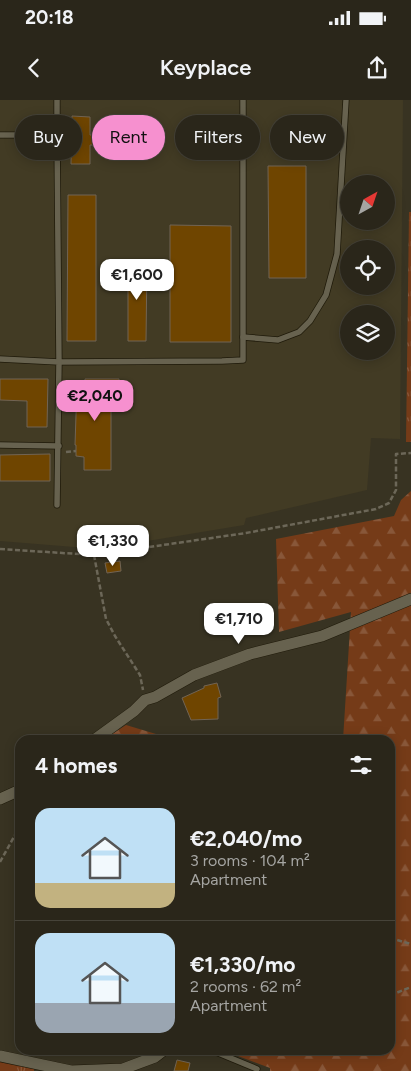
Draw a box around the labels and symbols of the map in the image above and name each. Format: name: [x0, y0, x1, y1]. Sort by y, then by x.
north arrow: [340, 175, 395, 230]
pin: €1,600: [96, 258, 178, 301]
pin: €2,040: [54, 380, 136, 422]
pin: €1,330: [72, 524, 154, 567]
pin: €1,710: [198, 602, 280, 645]

